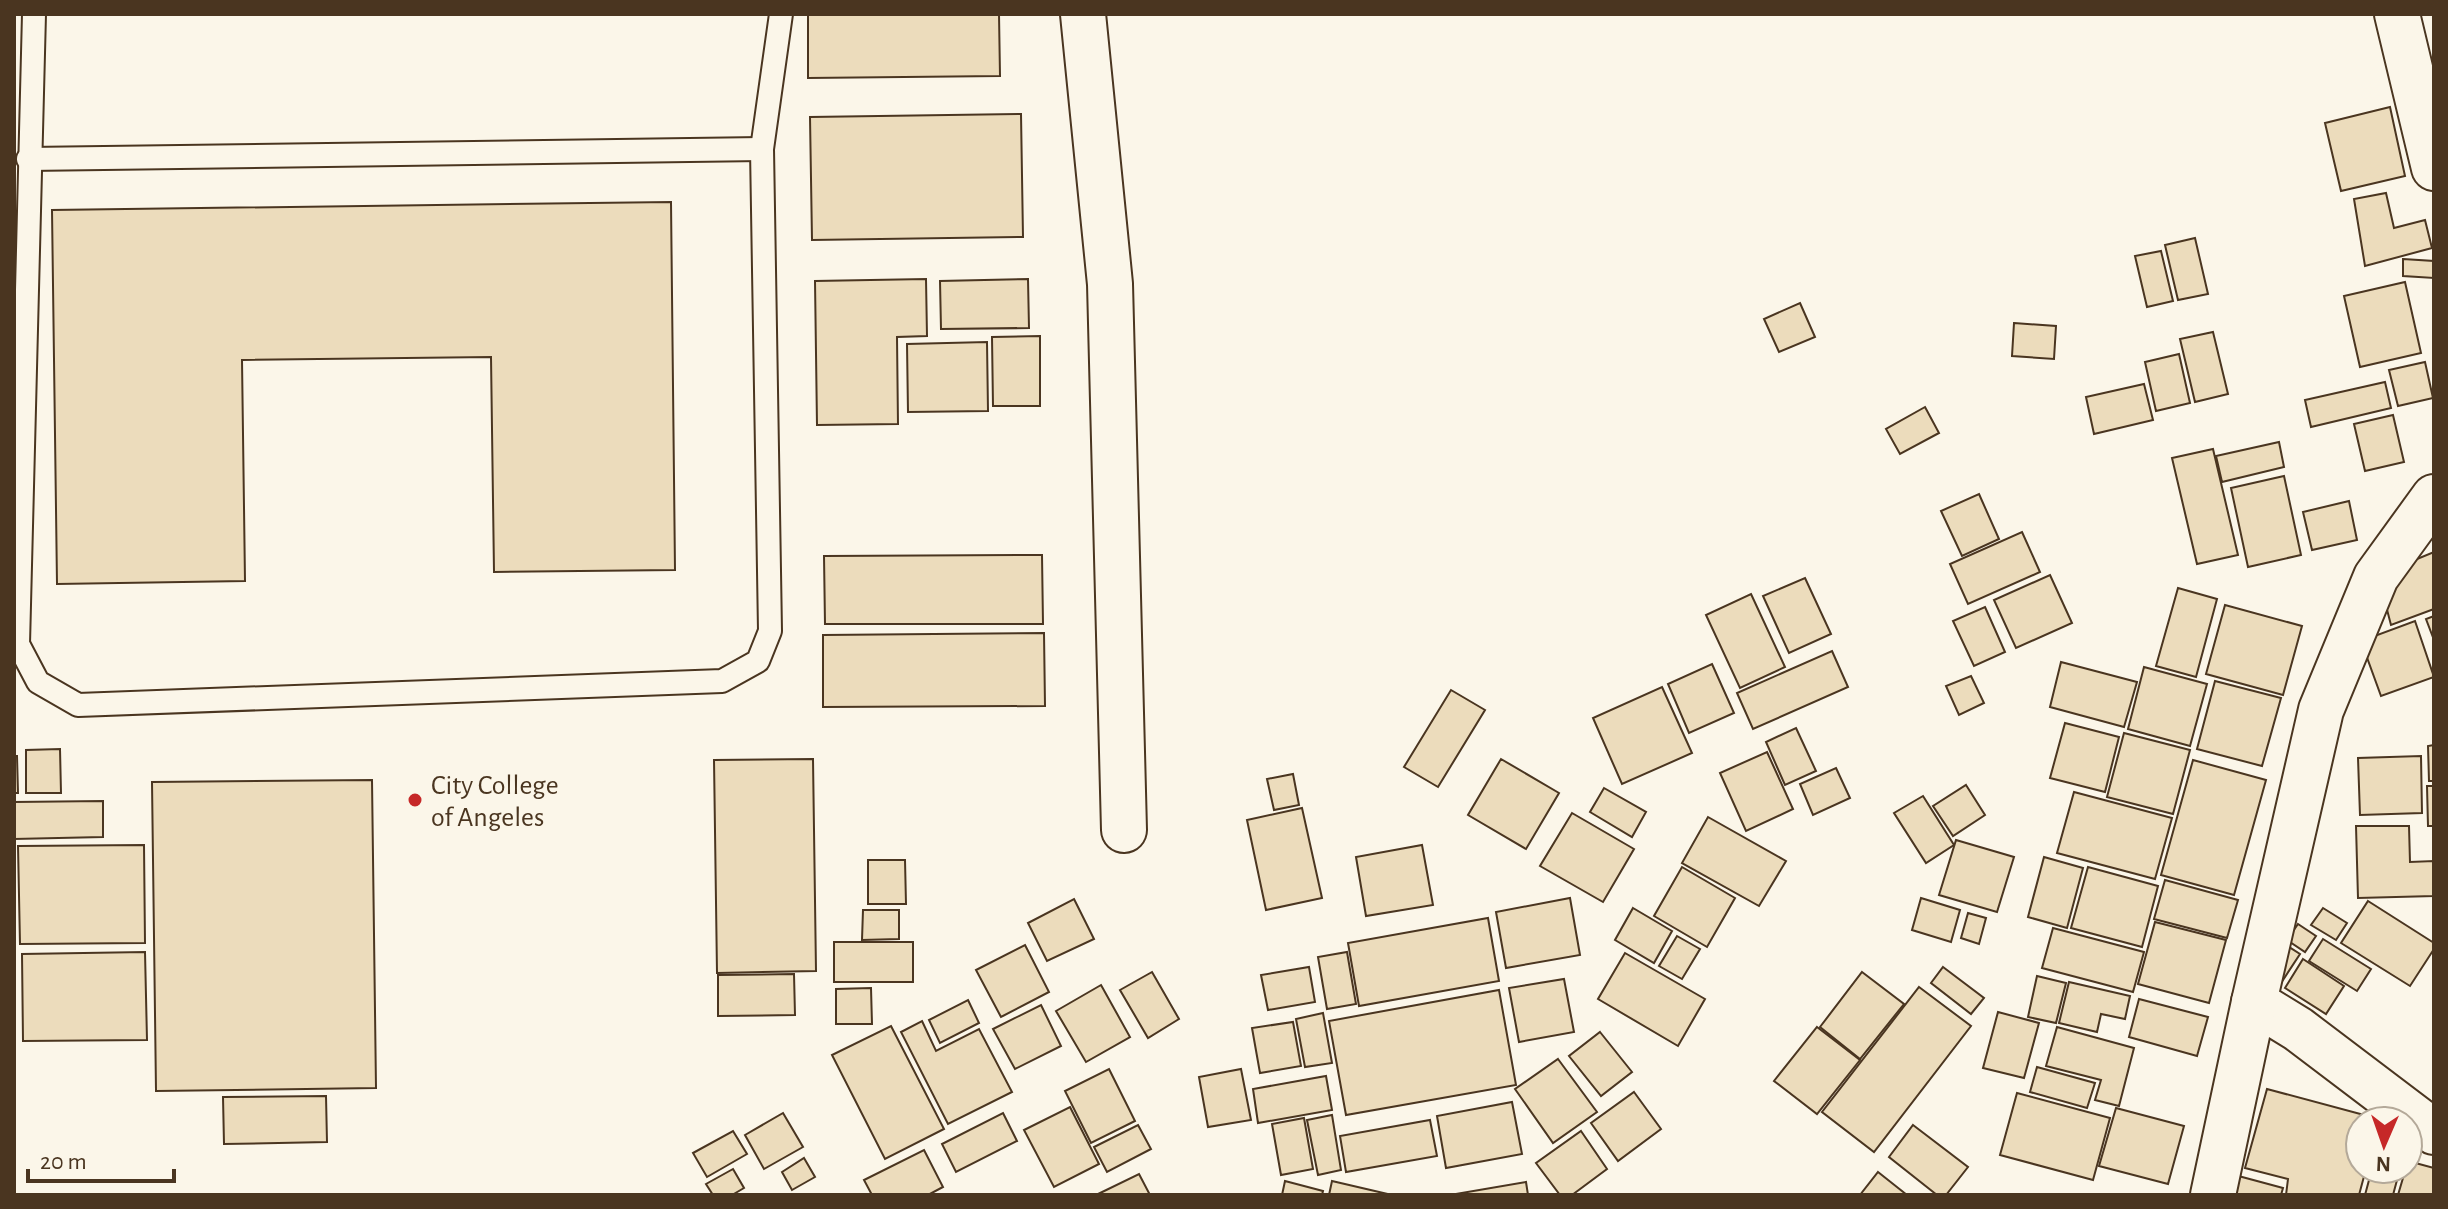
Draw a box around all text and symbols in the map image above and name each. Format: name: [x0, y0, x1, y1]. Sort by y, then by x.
place label: City College of Angeles: [431, 772, 559, 832]
marker: City College of Angeles: [406, 791, 424, 809]
north arrow: [2344, 1105, 2424, 1185]
scale bar: [28, 1133, 174, 1183]
text: 20 m: [40, 1150, 87, 1174]
text: N: [2375, 1153, 2391, 1175]

